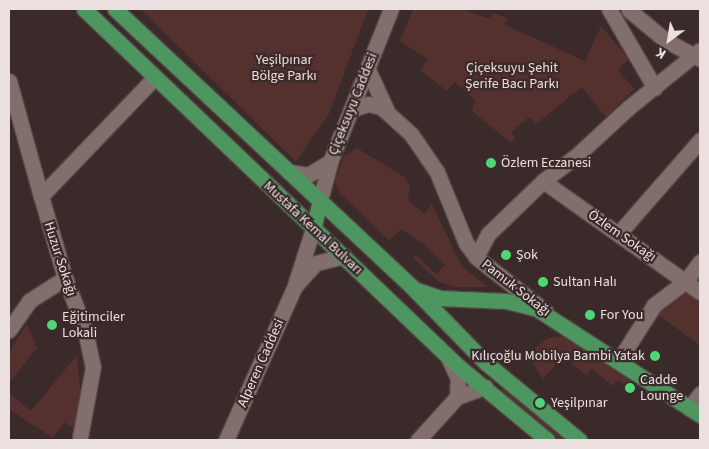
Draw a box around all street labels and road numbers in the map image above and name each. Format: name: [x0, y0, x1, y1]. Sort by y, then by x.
street label: Çiçeksuyu Caddesi: [325, 50, 381, 158]
street label: Mustafa Kemal Bulvarı: [260, 178, 366, 278]
street label: Özlem Sokağı: [585, 206, 659, 266]
street label: Huzur Sokağı: [40, 220, 80, 298]
street label: Pamuk Sokağı: [478, 256, 554, 320]
street label: Alperen Caddesi: [234, 316, 288, 410]

